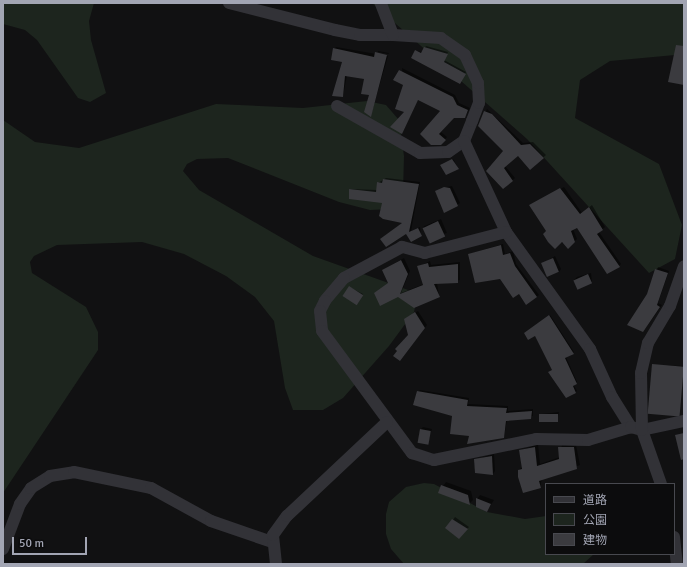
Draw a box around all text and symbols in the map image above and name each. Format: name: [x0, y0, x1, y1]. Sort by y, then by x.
legend: [545, 483, 675, 555]
text: 道路: [583, 493, 607, 508]
text: 公園: [583, 513, 607, 528]
scale bar: [14, 529, 89, 555]
text: 建物: [583, 533, 607, 548]
text: 50 m: [19, 536, 44, 551]

